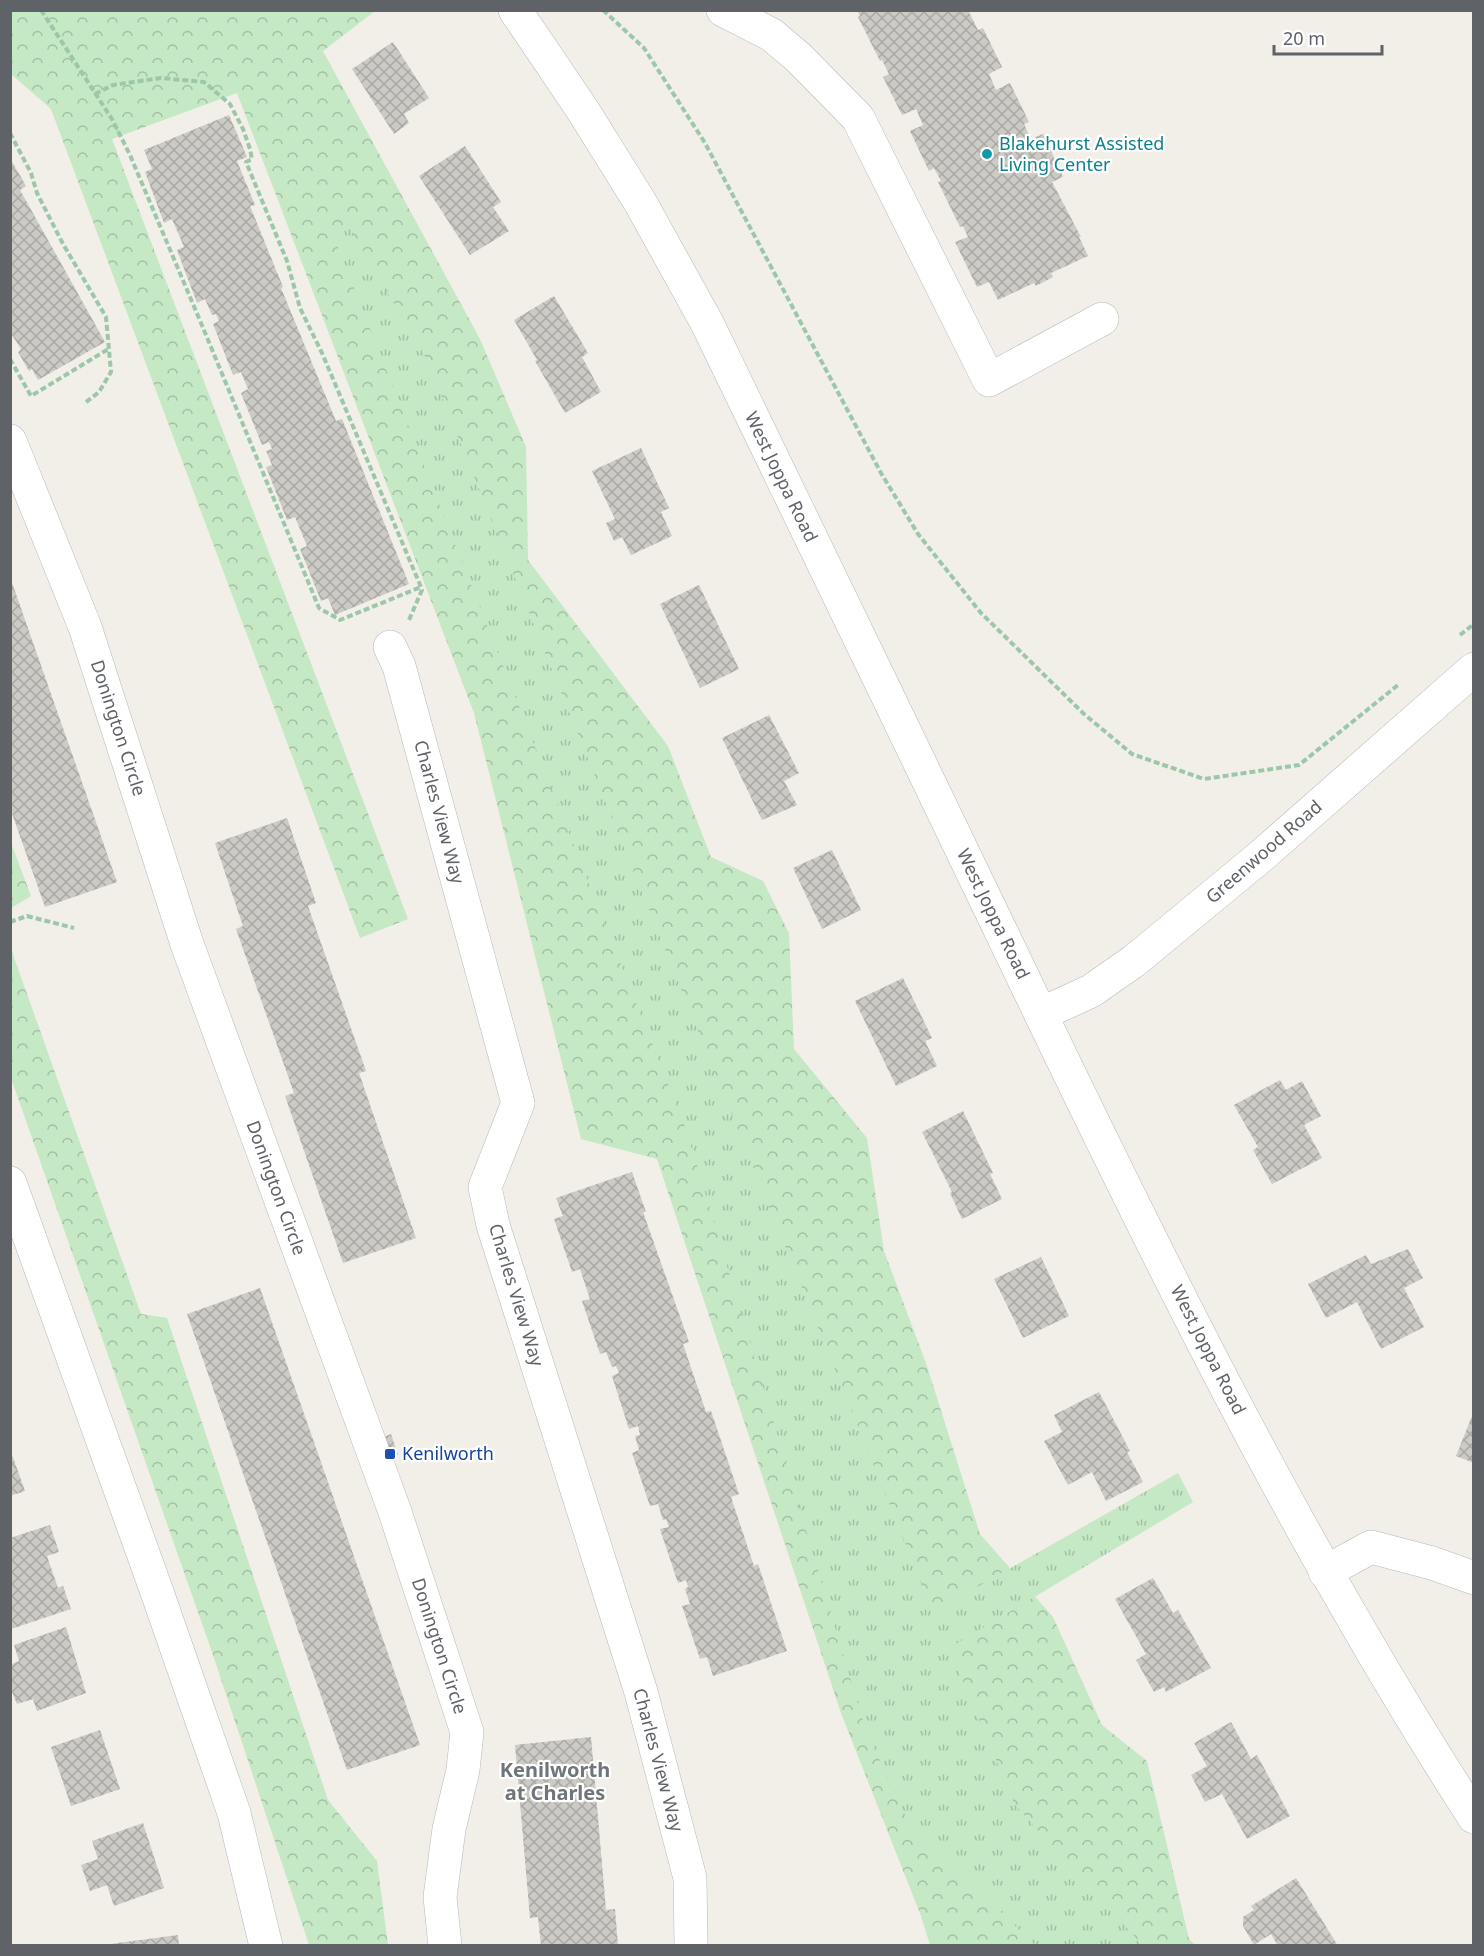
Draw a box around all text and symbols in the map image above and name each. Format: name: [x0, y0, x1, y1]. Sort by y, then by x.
scale bar: [1274, 18, 1382, 56]
text: 20 m: [1283, 26, 1325, 50]
place label: Blakehurst Assisted Living Center: [999, 131, 1164, 176]
marker: Blakehurst Assisted Living Center: [980, 147, 994, 161]
street label: West Joppa Road: [740, 407, 824, 546]
street label: Donington Circle: [86, 657, 152, 799]
street label: Charles View Way: [409, 737, 471, 887]
street label: Greenwood Road: [1200, 794, 1327, 908]
street label: West Joppa Road: [952, 844, 1036, 983]
street label: Donington Circle: [241, 1117, 312, 1258]
street label: Charles View Way: [484, 1220, 550, 1370]
street label: West Joppa Road: [1166, 1281, 1252, 1418]
place label: Kenilworth: [402, 1441, 494, 1465]
marker: Kenilworth: [383, 1447, 397, 1461]
street label: Donington Circle: [407, 1575, 473, 1717]
street label: Charles View Way: [628, 1685, 690, 1835]
district label: Kenilworth at Charles: [500, 1756, 610, 1806]

